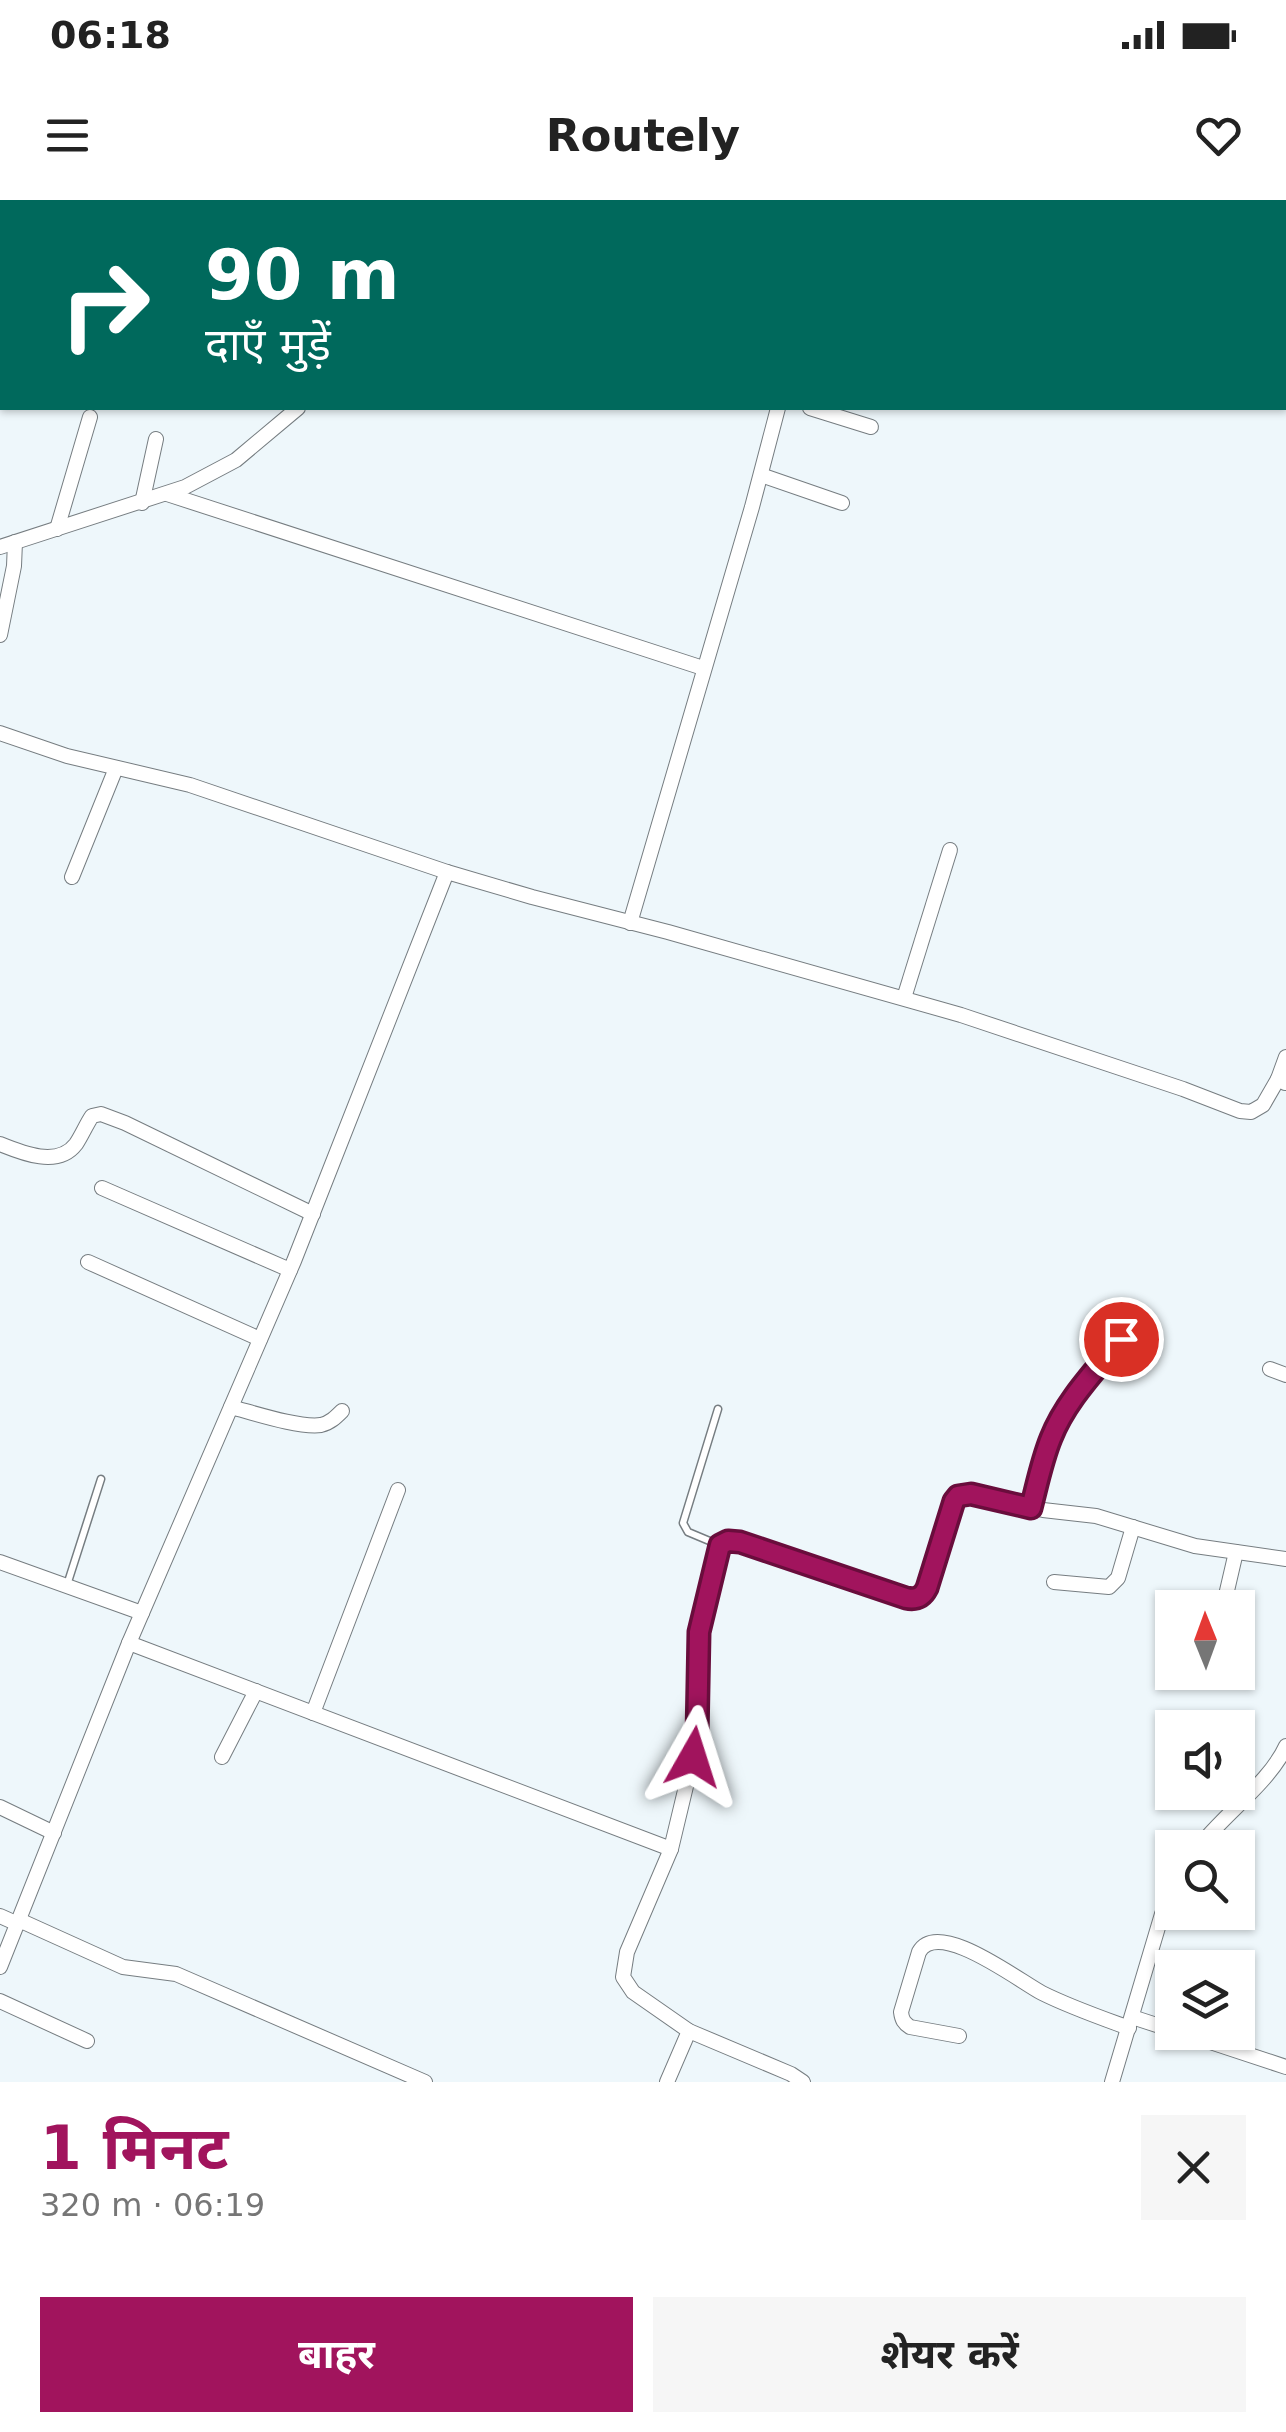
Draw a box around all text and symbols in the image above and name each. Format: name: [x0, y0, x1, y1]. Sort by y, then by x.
text: 06:18: [50, 13, 171, 57]
icon: menu: [40, 108, 95, 163]
icon: heart: [1191, 108, 1246, 163]
text: Routely: [546, 109, 740, 162]
text: 90 m: [205, 234, 400, 316]
icon: right: [40, 240, 170, 370]
text: दाएँ मुड़ें: [205, 318, 331, 371]
pin: [1079, 1297, 1164, 1382]
icon: arrive: [1094, 1312, 1149, 1367]
north arrow: [1155, 1590, 1255, 1690]
map controls: [1155, 1590, 1255, 2050]
position arrow: [641, 1705, 745, 1809]
button: sound: [1155, 1710, 1255, 1810]
button: search: [1155, 1830, 1255, 1930]
button: layers: [1155, 1950, 1255, 2050]
text: 1 मिनट: [40, 2113, 229, 2183]
button: close: [1141, 2115, 1246, 2220]
text: 320 m · 06:19: [40, 2186, 265, 2224]
button: बाहर: [40, 2297, 633, 2412]
button: शेयर करें: [653, 2297, 1246, 2412]

